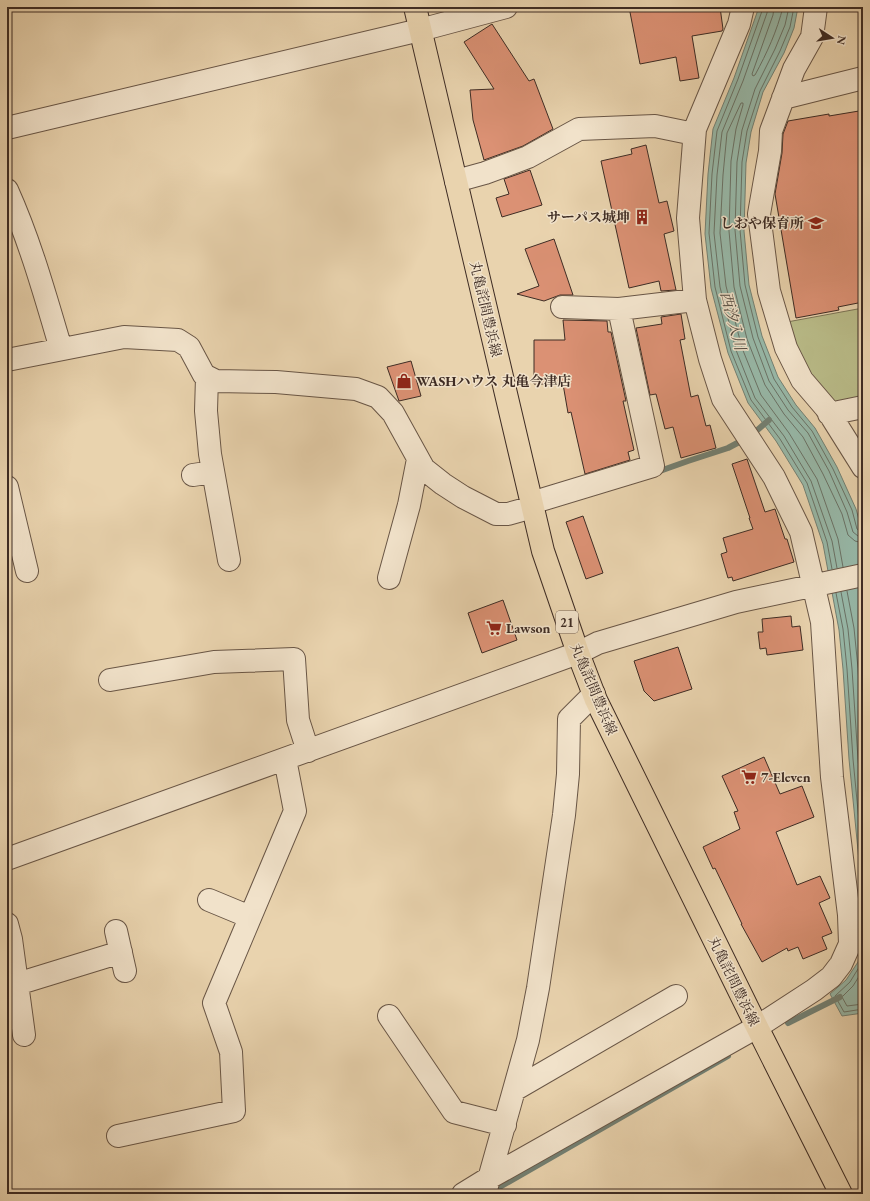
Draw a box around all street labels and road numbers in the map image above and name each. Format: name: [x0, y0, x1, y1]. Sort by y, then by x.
street label: 丸亀詫間豊浜線: [466, 259, 506, 359]
road number: 21: [556, 611, 578, 633]
street label: 丸亀詫間豊浜線: [567, 640, 621, 738]
street label: 丸亀詫間豊浜線: [704, 933, 764, 1029]

